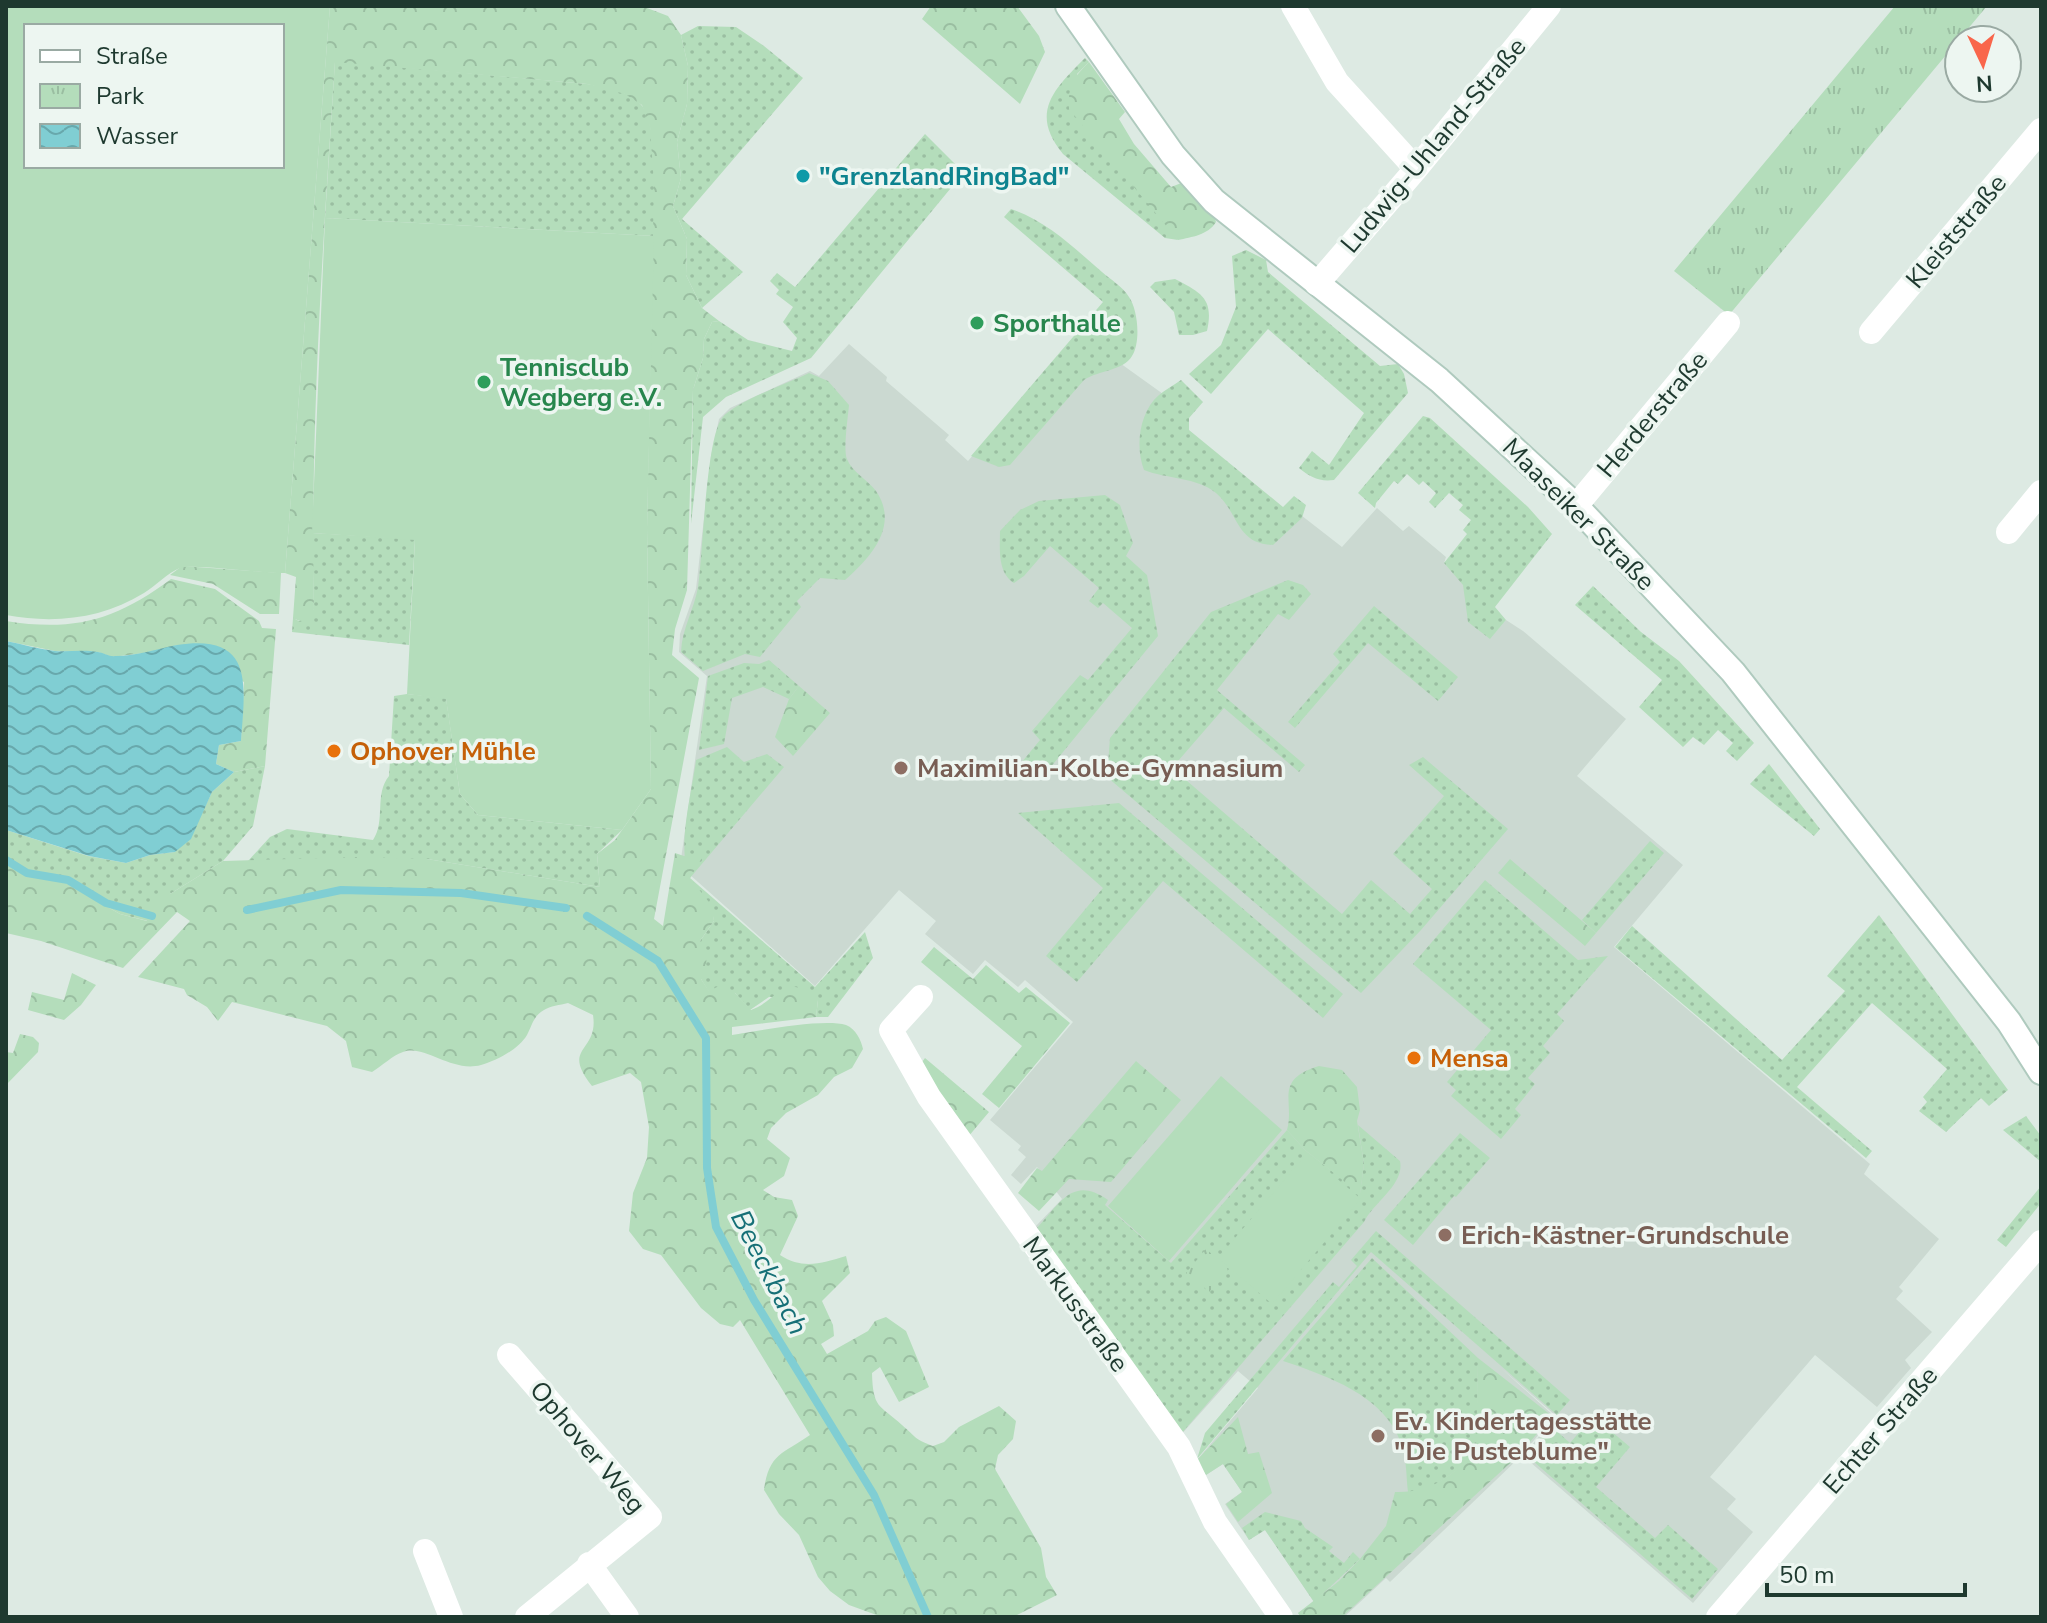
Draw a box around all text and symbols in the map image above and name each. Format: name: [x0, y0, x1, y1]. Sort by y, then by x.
legend: [24, 24, 284, 168]
north arrow: [1943, 24, 2023, 104]
street label: Ludwig-Uhland-Straße: [1333, 30, 1534, 260]
text: Straße: [96, 40, 168, 72]
text: N: [1975, 67, 1994, 98]
text: Park: [96, 80, 145, 112]
text: Wasser: [96, 120, 179, 152]
place label: "GrenzlandRingBad": [819, 159, 1069, 194]
marker: "GrenzlandRingBad": [794, 167, 812, 185]
street label: Kleiststraße: [1898, 167, 2015, 296]
place label: Sporthalle: [993, 306, 1121, 341]
marker: Sporthalle: [968, 314, 986, 332]
street label: Herderstraße: [1589, 344, 1716, 485]
place label: Tennisclub Wegberg e.V.: [500, 350, 662, 415]
marker: Tennisclub Wegberg e.V.: [475, 373, 493, 391]
street label: Maaseiker Straße: [1495, 430, 1663, 598]
place label: Ophover Mühle: [350, 734, 536, 769]
marker: Ophover Mühle: [325, 742, 343, 760]
place label: Maximilian-Kolbe-Gymnasium: [917, 751, 1283, 786]
marker: Maximilian-Kolbe-Gymnasium: [892, 759, 910, 777]
place label: Mensa: [1430, 1041, 1509, 1076]
marker: Mensa: [1405, 1049, 1423, 1067]
water label: Beeckbach: [721, 1203, 817, 1342]
place label: Erich-Kästner-Grundschule: [1461, 1218, 1789, 1253]
marker: Erich-Kästner-Grundschule: [1436, 1226, 1454, 1244]
street label: Markusstraße: [1015, 1229, 1137, 1379]
street label: Echter Straße: [1815, 1359, 1946, 1502]
street label: Ophover Weg: [522, 1374, 654, 1521]
place label: Ev. Kindertagesstätte "Die Pusteblume": [1394, 1404, 1652, 1469]
marker: Ev. Kindertagesstätte "Die Pusteblume": [1369, 1427, 1387, 1445]
scale bar: [1767, 1547, 1965, 1597]
text: 50 m: [1779, 1559, 1835, 1591]

